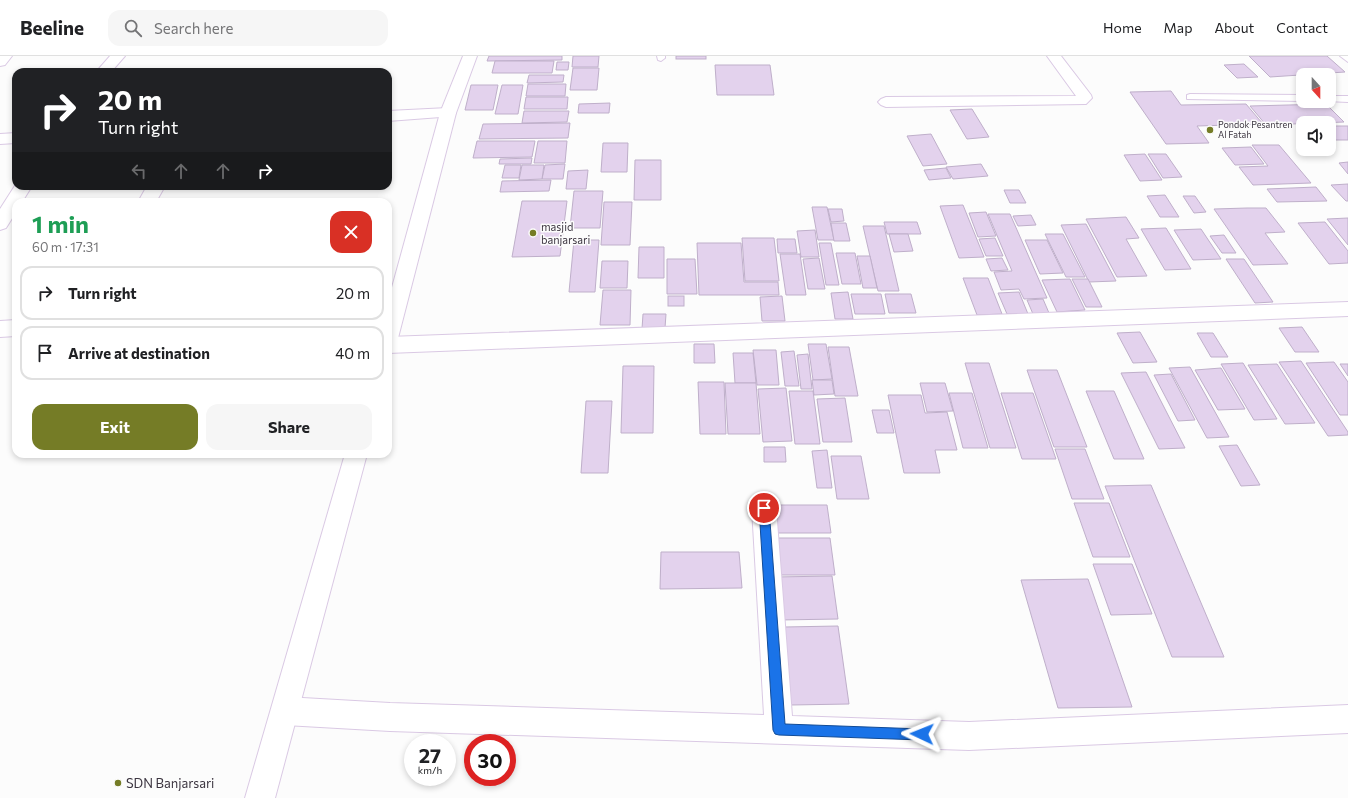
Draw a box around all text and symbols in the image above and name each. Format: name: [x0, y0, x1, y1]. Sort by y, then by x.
search box: [108, 10, 388, 46]
text: Beeline: [20, 16, 84, 39]
icon: search: [122, 17, 144, 39]
text: Search here: [154, 19, 233, 37]
text: Home: [1103, 19, 1142, 36]
text: Map: [1164, 19, 1192, 36]
text: About: [1214, 19, 1254, 36]
text: Contact: [1276, 19, 1328, 36]
north arrow: [1296, 68, 1336, 108]
map controls: [1296, 68, 1336, 156]
text: 20 m: [98, 82, 162, 116]
icon: right: [32, 84, 84, 136]
text: Turn right: [98, 116, 178, 138]
button: sound: [1296, 116, 1336, 156]
place label: Pondok Pesantren Al Fatah: [1218, 119, 1292, 140]
marker: Pondok Pesantren Al Fatah: [1205, 125, 1215, 135]
icon: left: [128, 160, 150, 182]
icon: ahead: [170, 160, 192, 182]
icon: ahead: [212, 160, 234, 182]
icon: right: [254, 160, 276, 182]
text: 1 min: [32, 209, 89, 238]
button: close: [330, 211, 372, 253]
place label: masjid banjarsari: [541, 220, 590, 246]
marker: masjid banjarsari: [528, 228, 538, 238]
text: 60 m · 17:31: [32, 239, 99, 255]
icon: right: [34, 282, 56, 304]
text: Turn right: [68, 284, 137, 302]
text: 20 m: [336, 284, 370, 302]
icon: arrive: [34, 342, 56, 364]
text: Arrive at destination: [68, 344, 210, 362]
text: 40 m: [335, 344, 370, 362]
button: Exit: [32, 404, 198, 450]
button: Share: [206, 404, 372, 450]
pin: [747, 491, 781, 525]
icon: arrive: [753, 497, 775, 519]
position arrow: [901, 713, 943, 755]
speed limit sign: 30: [464, 734, 516, 786]
text: 27: [419, 743, 441, 767]
text: km/h: [418, 764, 442, 776]
place label: SDN Banjarsari: [126, 775, 214, 791]
marker: SDN Banjarsari: [113, 778, 123, 788]

